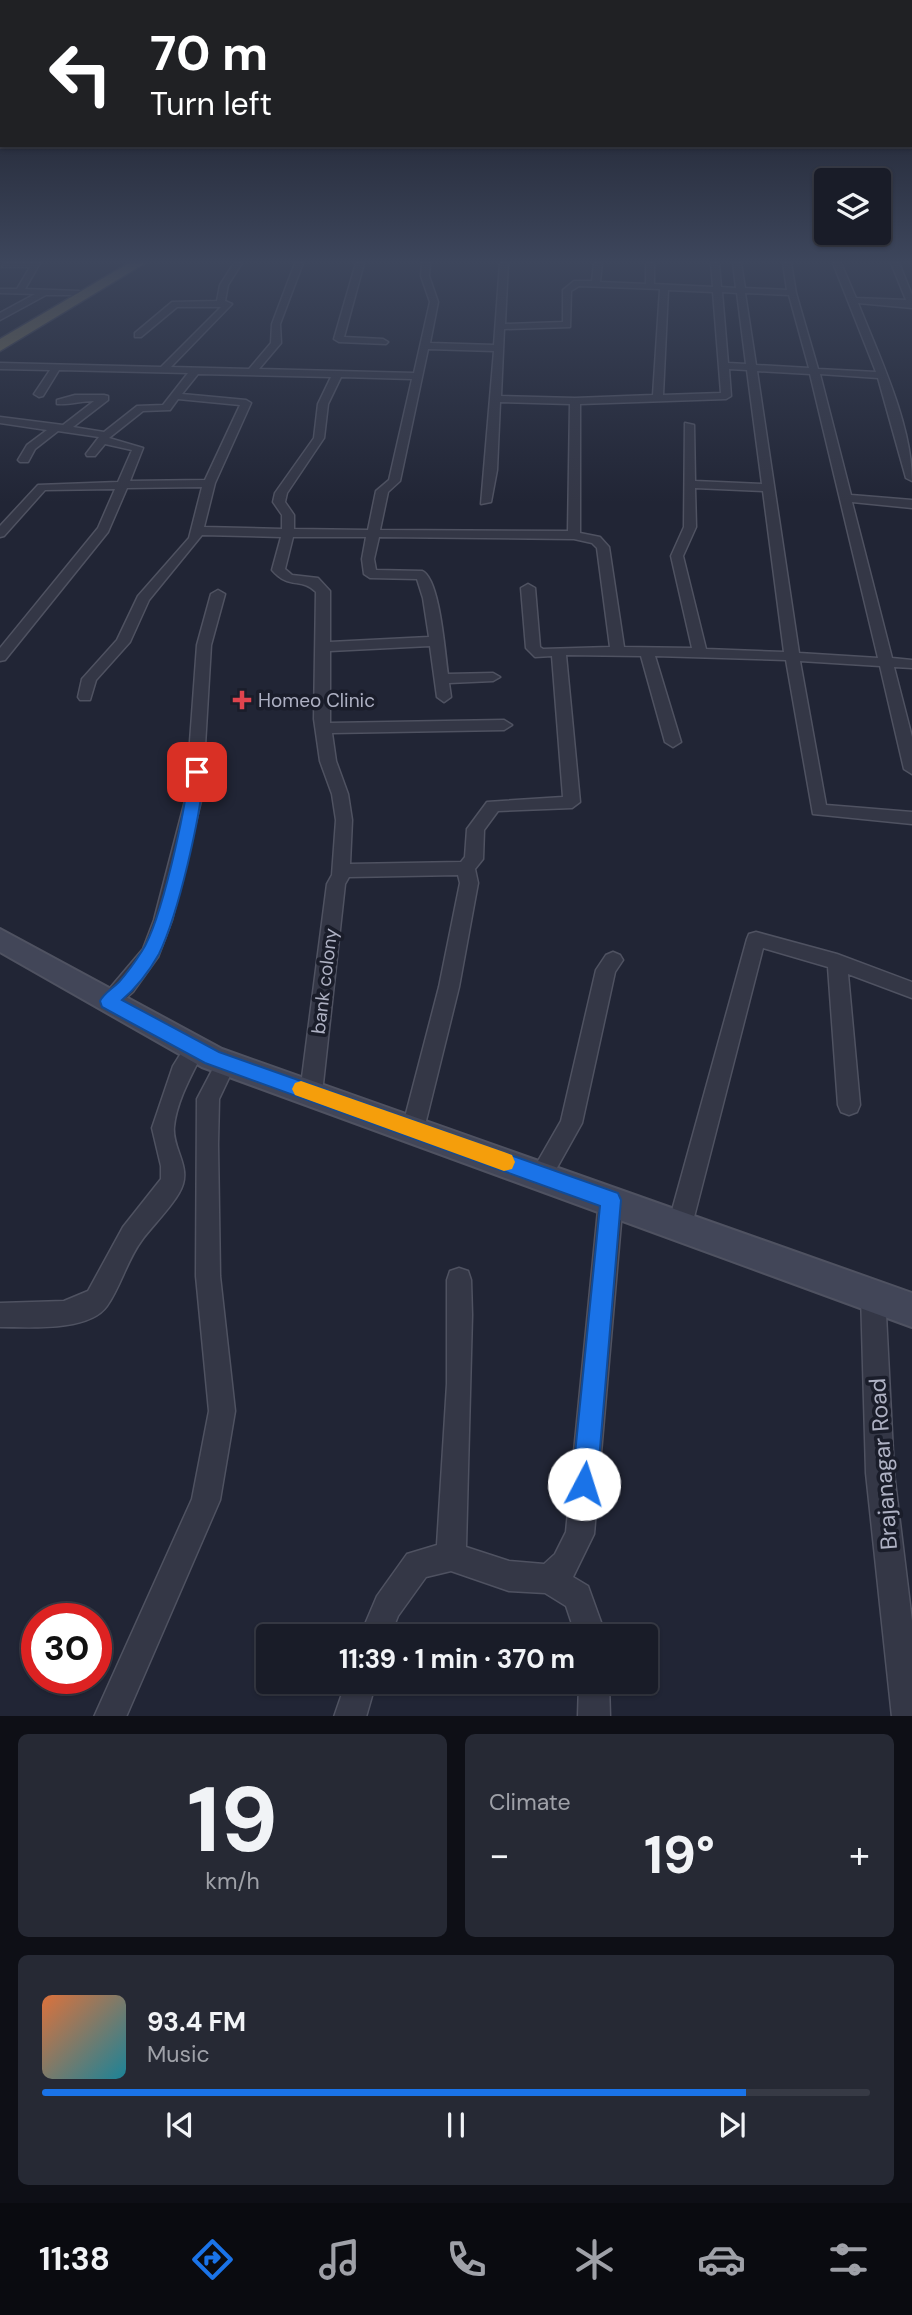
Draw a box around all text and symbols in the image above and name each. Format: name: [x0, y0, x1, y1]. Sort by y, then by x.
text: 70 m: [150, 21, 268, 85]
icon: left: [35, 28, 126, 119]
text: Turn left: [150, 83, 272, 125]
map controls: [814, 168, 891, 245]
button: layers: [814, 168, 891, 245]
place label: Homeo Clinic: [258, 688, 375, 713]
marker: Homeo Clinic: [232, 690, 252, 710]
pin: [167, 742, 227, 802]
icon: arrive: [178, 753, 216, 791]
street label: bank colony: [306, 926, 343, 1035]
street label: Brajanagar Road: [862, 1377, 904, 1551]
position arrow: [547, 1447, 621, 1521]
speed limit sign: 30: [21, 1603, 112, 1694]
text: 11:39 · 1 min · 370 m: [339, 1642, 575, 1676]
text: 19: [187, 1761, 278, 1879]
text: Climate: [489, 1787, 571, 1817]
text: 19°: [644, 1821, 715, 1889]
text: −: [489, 1830, 510, 1880]
text: +: [849, 1830, 870, 1880]
text: km/h: [205, 1866, 260, 1896]
text: 93.4 FM: [147, 2005, 246, 2039]
text: Music: [147, 2039, 210, 2069]
icon: previous: [161, 2106, 199, 2144]
icon: pause: [437, 2106, 475, 2144]
icon: next: [713, 2106, 751, 2144]
icon: directions: [188, 2235, 237, 2284]
icon: music: [315, 2235, 364, 2284]
icon: phone: [442, 2235, 491, 2284]
icon: climate: [570, 2235, 619, 2284]
icon: car: [697, 2235, 746, 2284]
icon: filters: [824, 2235, 873, 2284]
text: 11:38: [39, 2238, 110, 2280]

